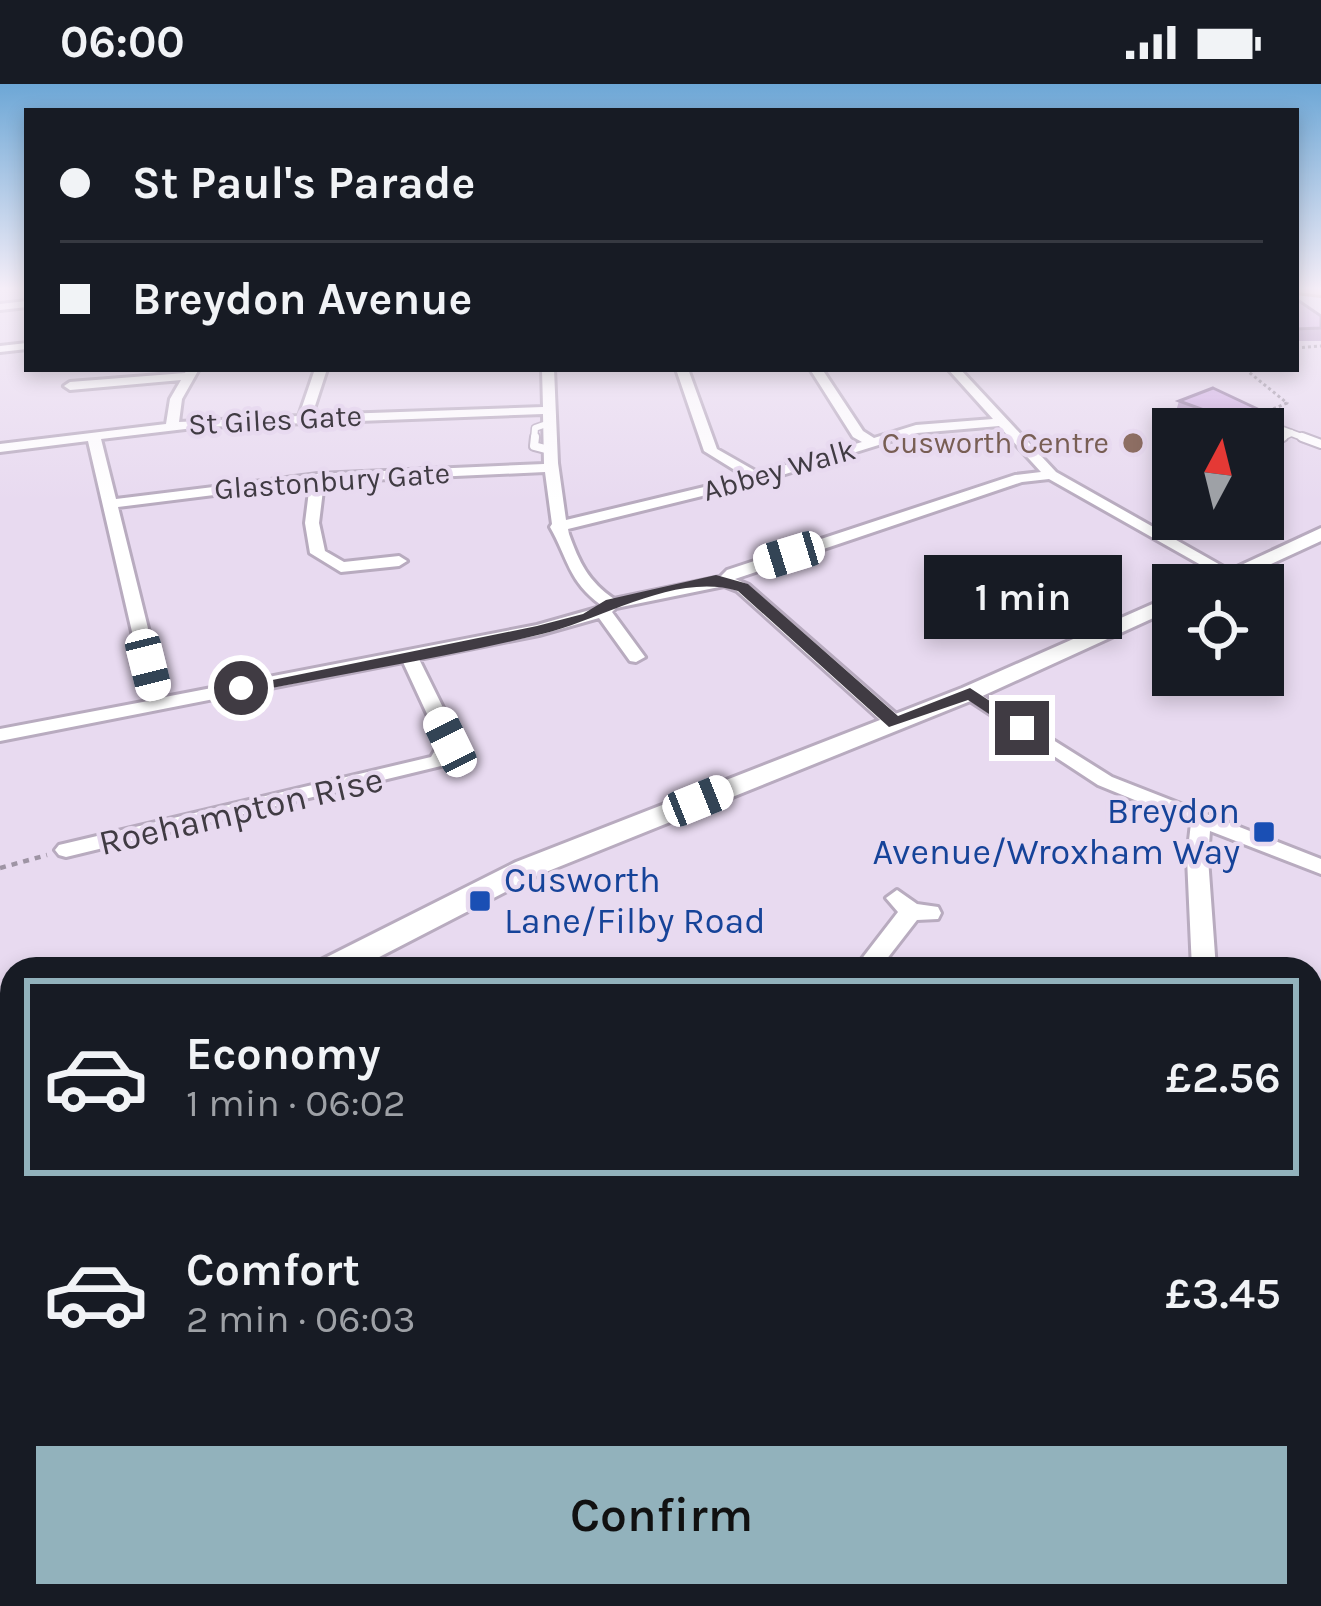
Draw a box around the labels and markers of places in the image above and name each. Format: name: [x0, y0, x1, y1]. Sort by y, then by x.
place label: Cusworth Centre: [882, 425, 1109, 461]
marker: Cusworth Centre: [1120, 430, 1146, 456]
place label: Breydon Avenue/Wroxham Way: [872, 790, 1240, 873]
marker: Breydon Avenue/Wroxham Way: [1251, 819, 1277, 845]
place label: Cusworth Lane/Filby Road: [504, 859, 766, 942]
marker: Cusworth Lane/Filby Road: [467, 888, 493, 914]

